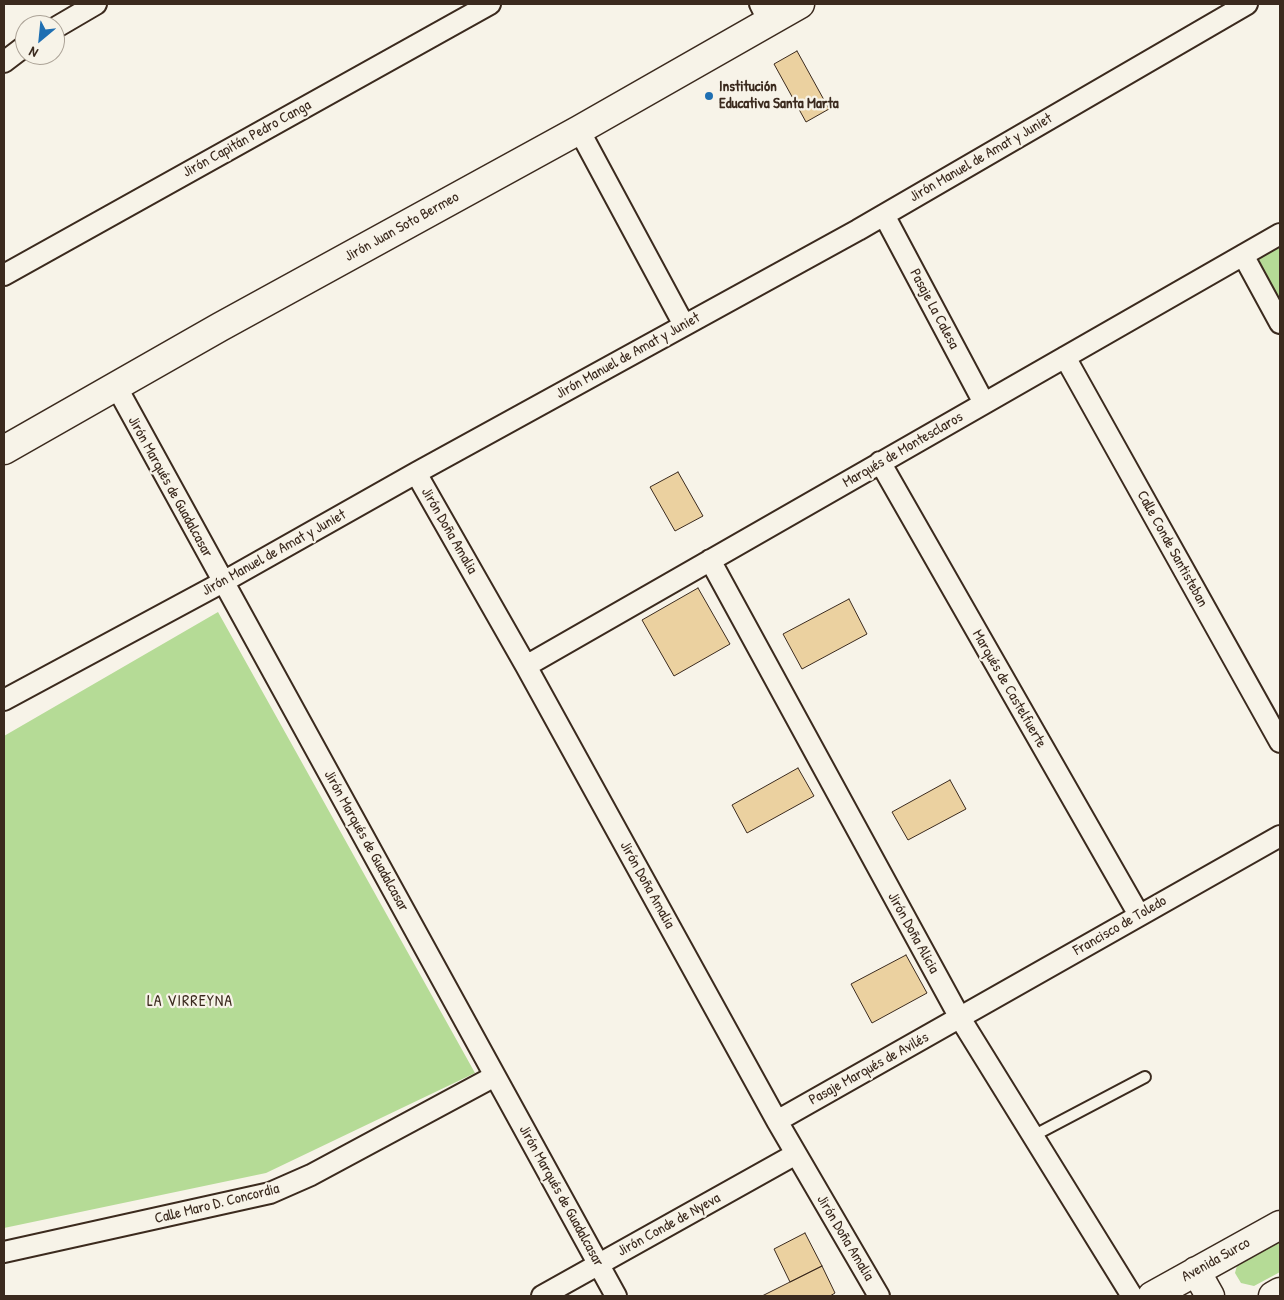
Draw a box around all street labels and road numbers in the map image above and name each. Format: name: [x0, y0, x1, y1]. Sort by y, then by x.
street label: Jirón Capitán Pedro Canga: [180, 96, 314, 182]
street label: Jirón Manuel de Amat y Juniet: [906, 110, 1056, 206]
street label: Jirón Juan Soto Bermeo: [342, 188, 462, 266]
street label: Pasaje La Calesa: [905, 266, 963, 352]
street label: Jirón Manuel de Amat y Juniet: [553, 309, 703, 403]
street label: Marqués de Montesclaros: [840, 408, 966, 492]
street label: Jirón Marqués de Guadalcasar: [124, 413, 216, 561]
street label: Jirón Doña Amalia: [417, 485, 481, 577]
street label: Calle Conde Santisteban: [1133, 488, 1211, 610]
street label: Jirón Manuel de Amat y Juniet: [199, 506, 349, 600]
street label: Marqués de Castelfuerte: [968, 627, 1050, 751]
street label: Jirón Marqués de Guadalcasar: [320, 767, 412, 915]
street label: Jirón Doña Amalia: [616, 838, 678, 932]
street label: Jirón Doña Alicia: [883, 889, 943, 977]
street label: Francisco de Toledo: [1070, 892, 1170, 960]
street label: Pasaje Marqués de Avilés: [806, 1029, 932, 1109]
street label: Jirón Marqués de Guadalcasar: [515, 1122, 607, 1270]
street label: Calle Maro D. Concordia: [153, 1180, 281, 1228]
street label: Jirón Conde de Nyeva: [614, 1189, 724, 1261]
street label: Jirón Doña Amalia: [812, 1192, 878, 1284]
street label: Avenida Surco: [1179, 1234, 1253, 1286]

